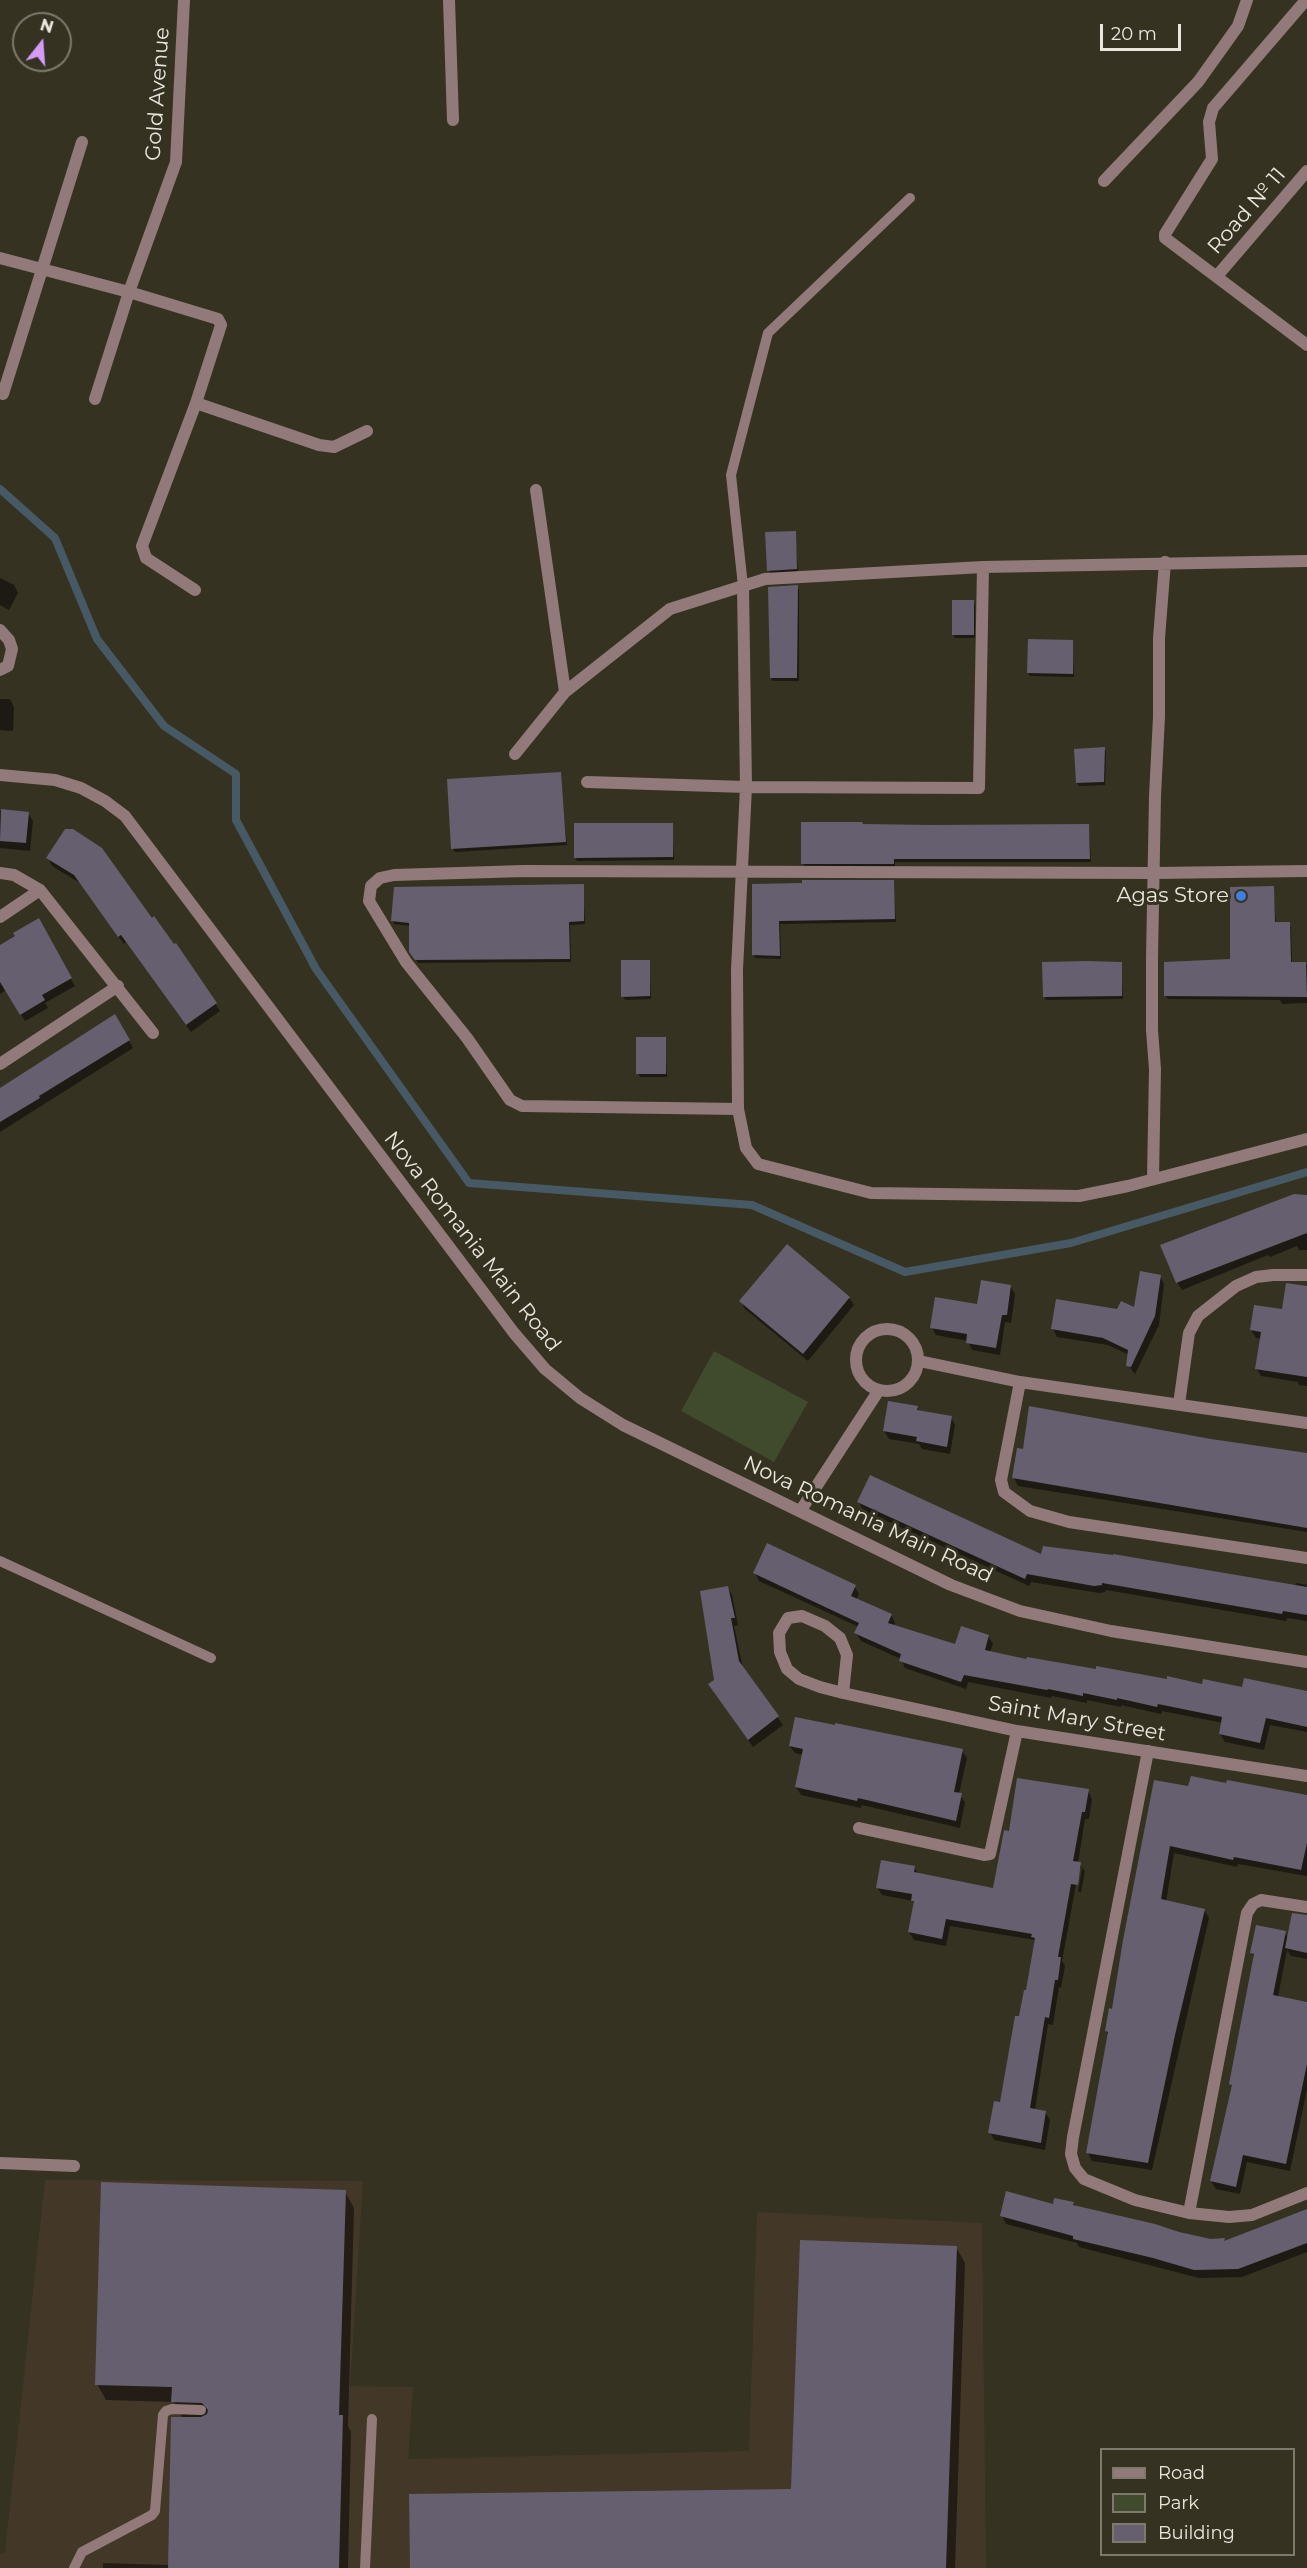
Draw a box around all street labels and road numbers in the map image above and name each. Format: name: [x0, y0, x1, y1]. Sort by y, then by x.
street label: Gold Avenue: [141, 26, 175, 162]
street label: Road № 11: [1203, 163, 1291, 259]
street label: Nova Romania Main Road: [378, 1127, 566, 1357]
street label: Nova Romania Main Road: [739, 1451, 997, 1589]
street label: Saint Mary Street: [986, 1691, 1168, 1747]

